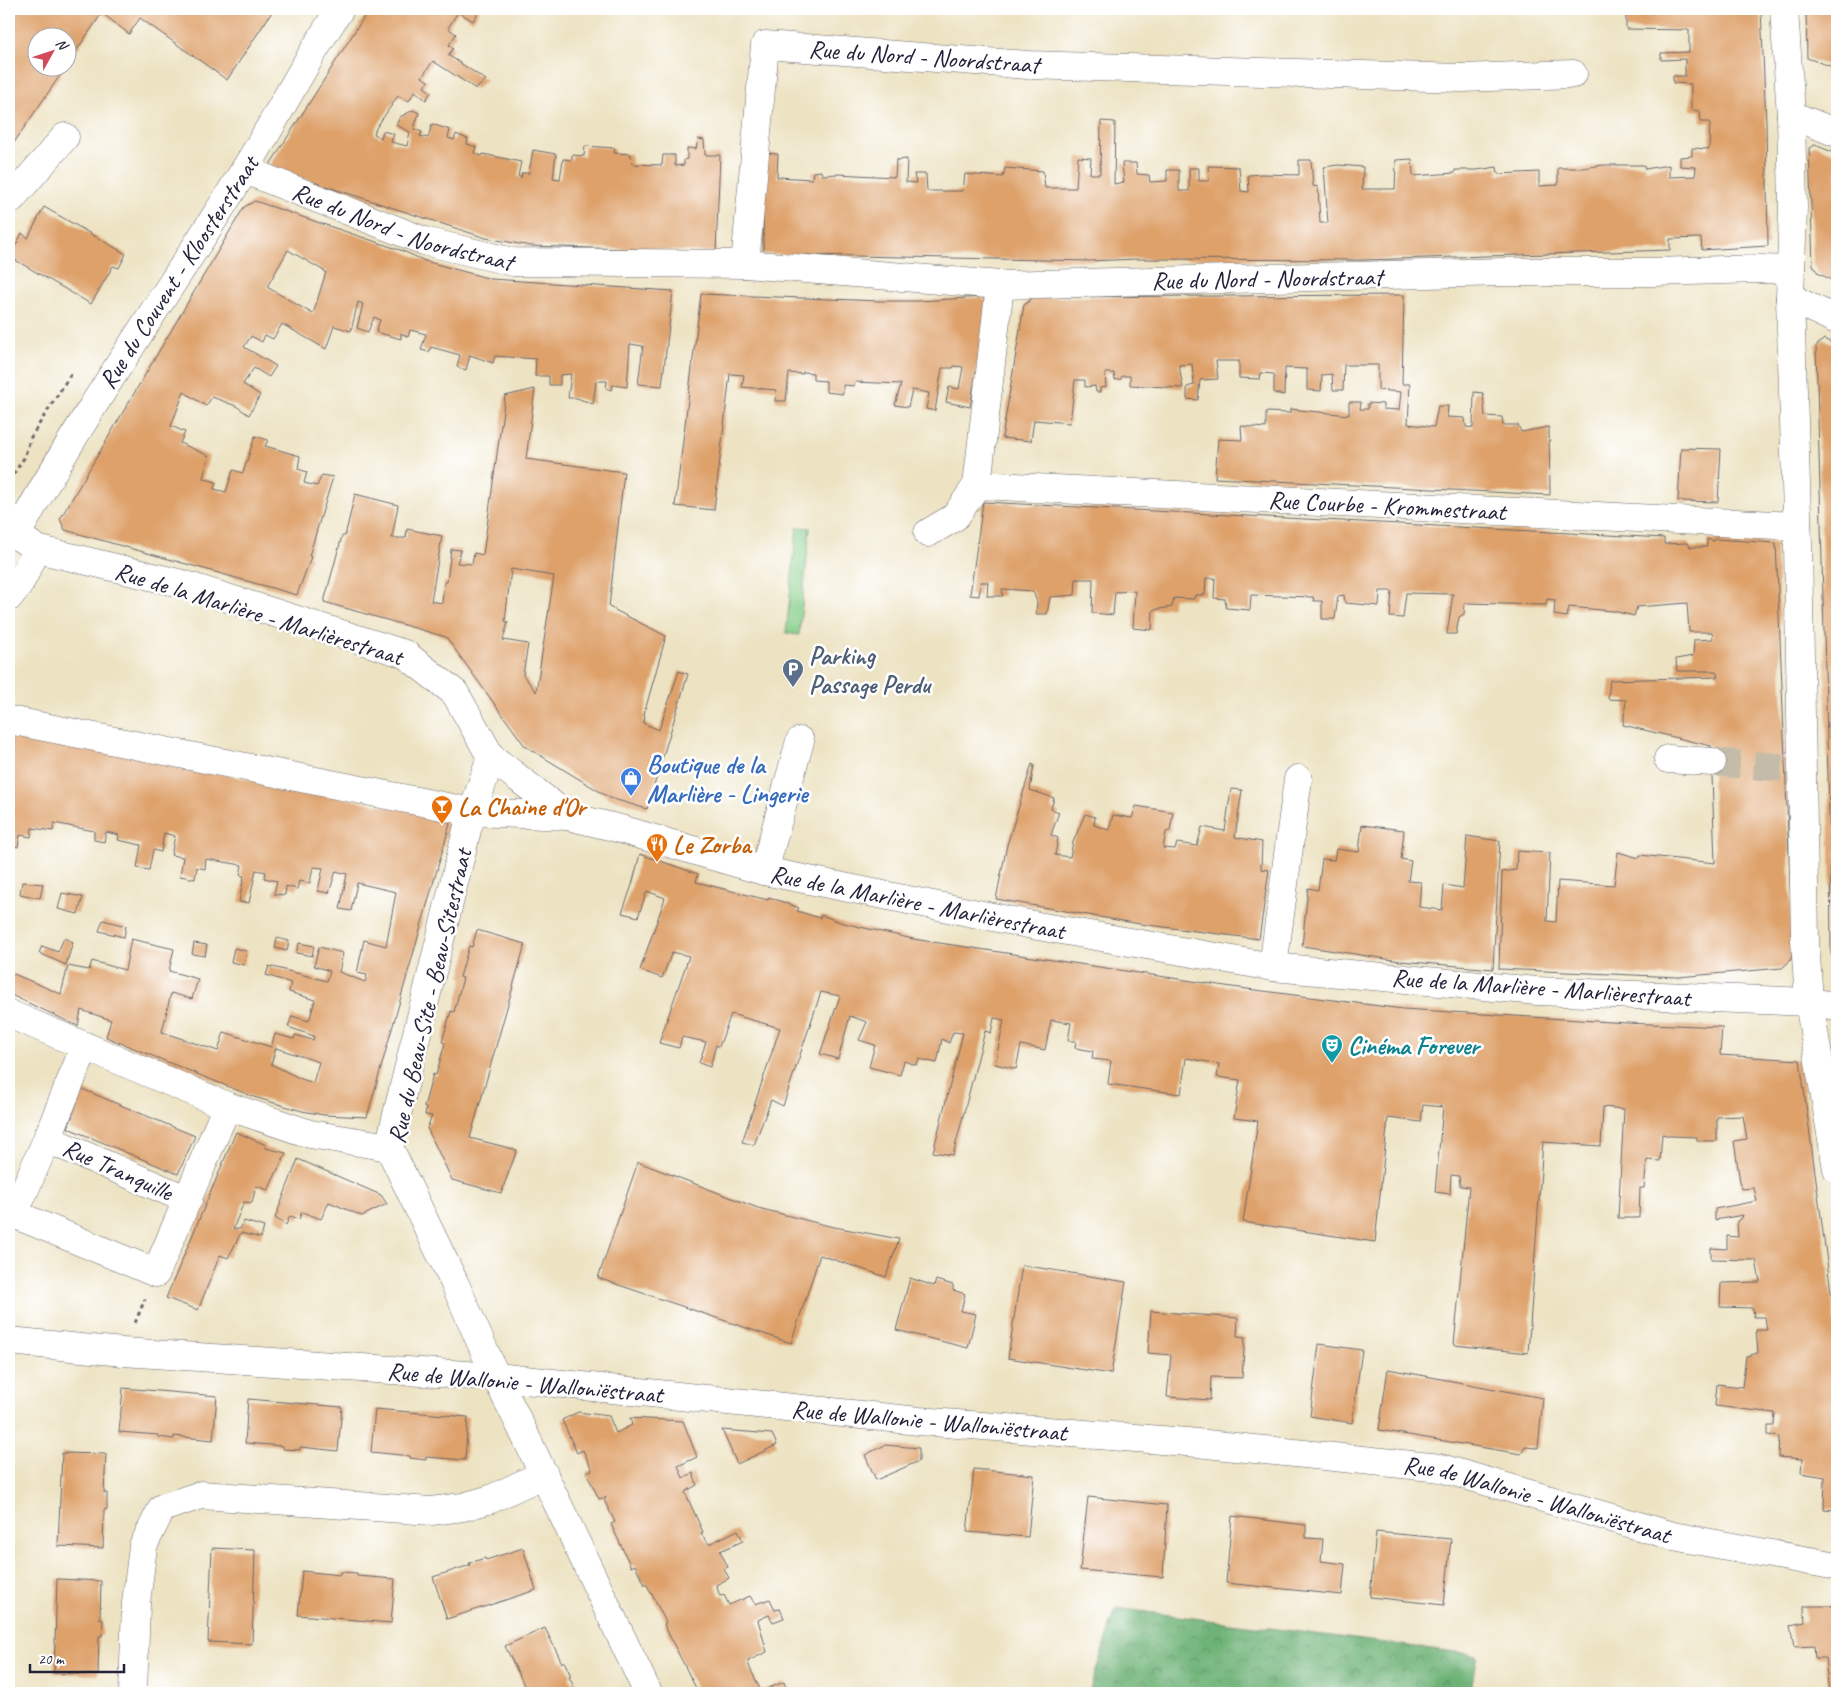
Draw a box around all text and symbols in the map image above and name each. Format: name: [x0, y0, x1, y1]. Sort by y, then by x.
north arrow: [28, 28, 78, 78]
street label: Rue du Nord - Noordstraat: [808, 33, 1044, 81]
text: N: [52, 35, 72, 55]
street label: Rue du Couvent - Kloosterstraat: [92, 148, 267, 395]
street label: Rue du Nord - Noordstraat: [288, 175, 520, 279]
street label: Rue du Nord - Noordstraat: [1151, 261, 1386, 297]
street label: Rue Courbe - Krommestraat: [1268, 484, 1509, 528]
street label: Rue de la Marlière - Marlièrestraat: [111, 555, 409, 674]
place label: Parking Passage Perdu: [809, 640, 933, 701]
parking icon: Parking Passage Perdu: [781, 657, 805, 688]
place label: Boutique de la Marlière - Lingerie: [647, 749, 810, 810]
shop icon: Boutique de la Marlière - Lingerie: [619, 766, 643, 797]
place label: La Chaine d'Or: [458, 791, 589, 823]
bar icon: La Chaine d'Or: [430, 794, 454, 825]
place label: Le Zorba: [673, 829, 753, 861]
restaurant icon: Le Zorba: [645, 832, 669, 863]
street label: Rue du Beau-Site - Beau-Sitestraat: [380, 843, 480, 1147]
street label: Rue de la Marlière - Marlièrestraat: [767, 858, 1070, 948]
street label: Rue de la Marlière - Marlièrestraat: [1391, 962, 1694, 1015]
place label: Cinéma Forever: [1348, 1030, 1482, 1062]
theatre icon: Cinéma Forever: [1320, 1033, 1344, 1064]
street label: Rue Tranquille: [58, 1132, 179, 1209]
street label: Rue de Wallonie - Walloniëstraat: [386, 1355, 666, 1411]
street label: Rue de Wallonie - Walloniëstraat: [790, 1393, 1070, 1449]
street label: Rue de Wallonie - Walloniëstraat: [1402, 1449, 1677, 1552]
scale bar: [30, 1642, 124, 1674]
text: 20 m: [38, 1650, 65, 1669]

